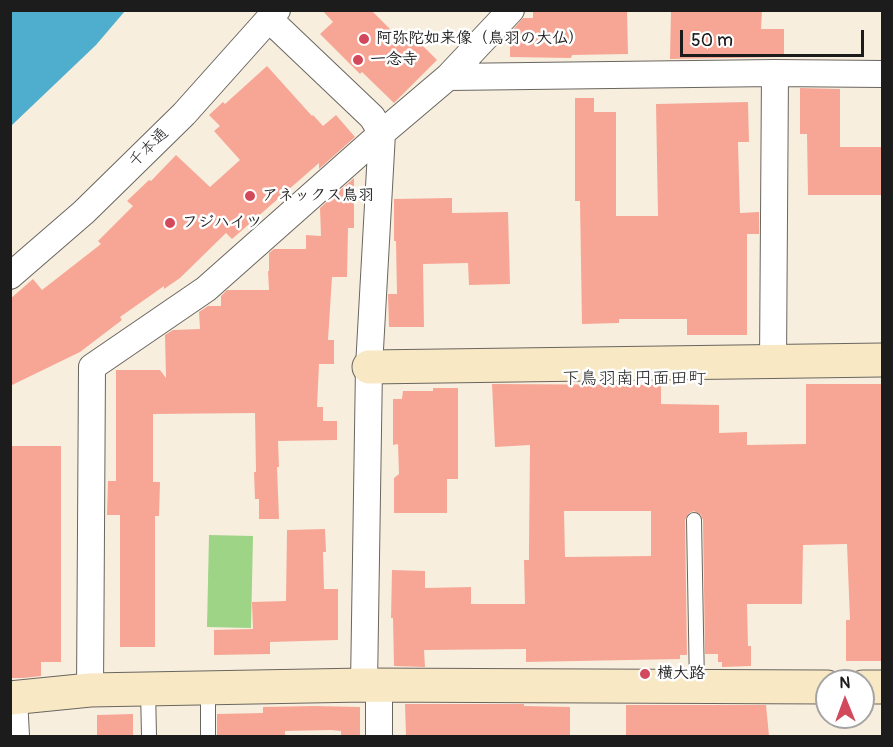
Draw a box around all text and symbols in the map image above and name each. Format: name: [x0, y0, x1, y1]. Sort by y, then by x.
scale bar: [683, 18, 868, 56]
place label: 阿弥陀如来像（鳥羽の大仏）: [376, 29, 584, 49]
text: 50 m: [691, 29, 733, 52]
marker: 阿弥陀如来像（鳥羽の大仏）: [357, 32, 371, 46]
place label: 一念寺: [370, 50, 418, 70]
marker: 一念寺: [351, 53, 365, 67]
street label: 千本通: [125, 124, 173, 172]
place label: アネックス鳥羽: [262, 186, 374, 206]
marker: アネックス鳥羽: [243, 189, 257, 203]
place label: フジハイツ: [182, 213, 262, 233]
marker: フジハイツ: [163, 216, 177, 230]
district label: 下鳥羽南円面田町: [562, 368, 706, 390]
place label: 横大路: [657, 664, 705, 684]
marker: 横大路: [638, 667, 652, 681]
north arrow: [815, 669, 875, 729]
text: N: [839, 673, 850, 693]

